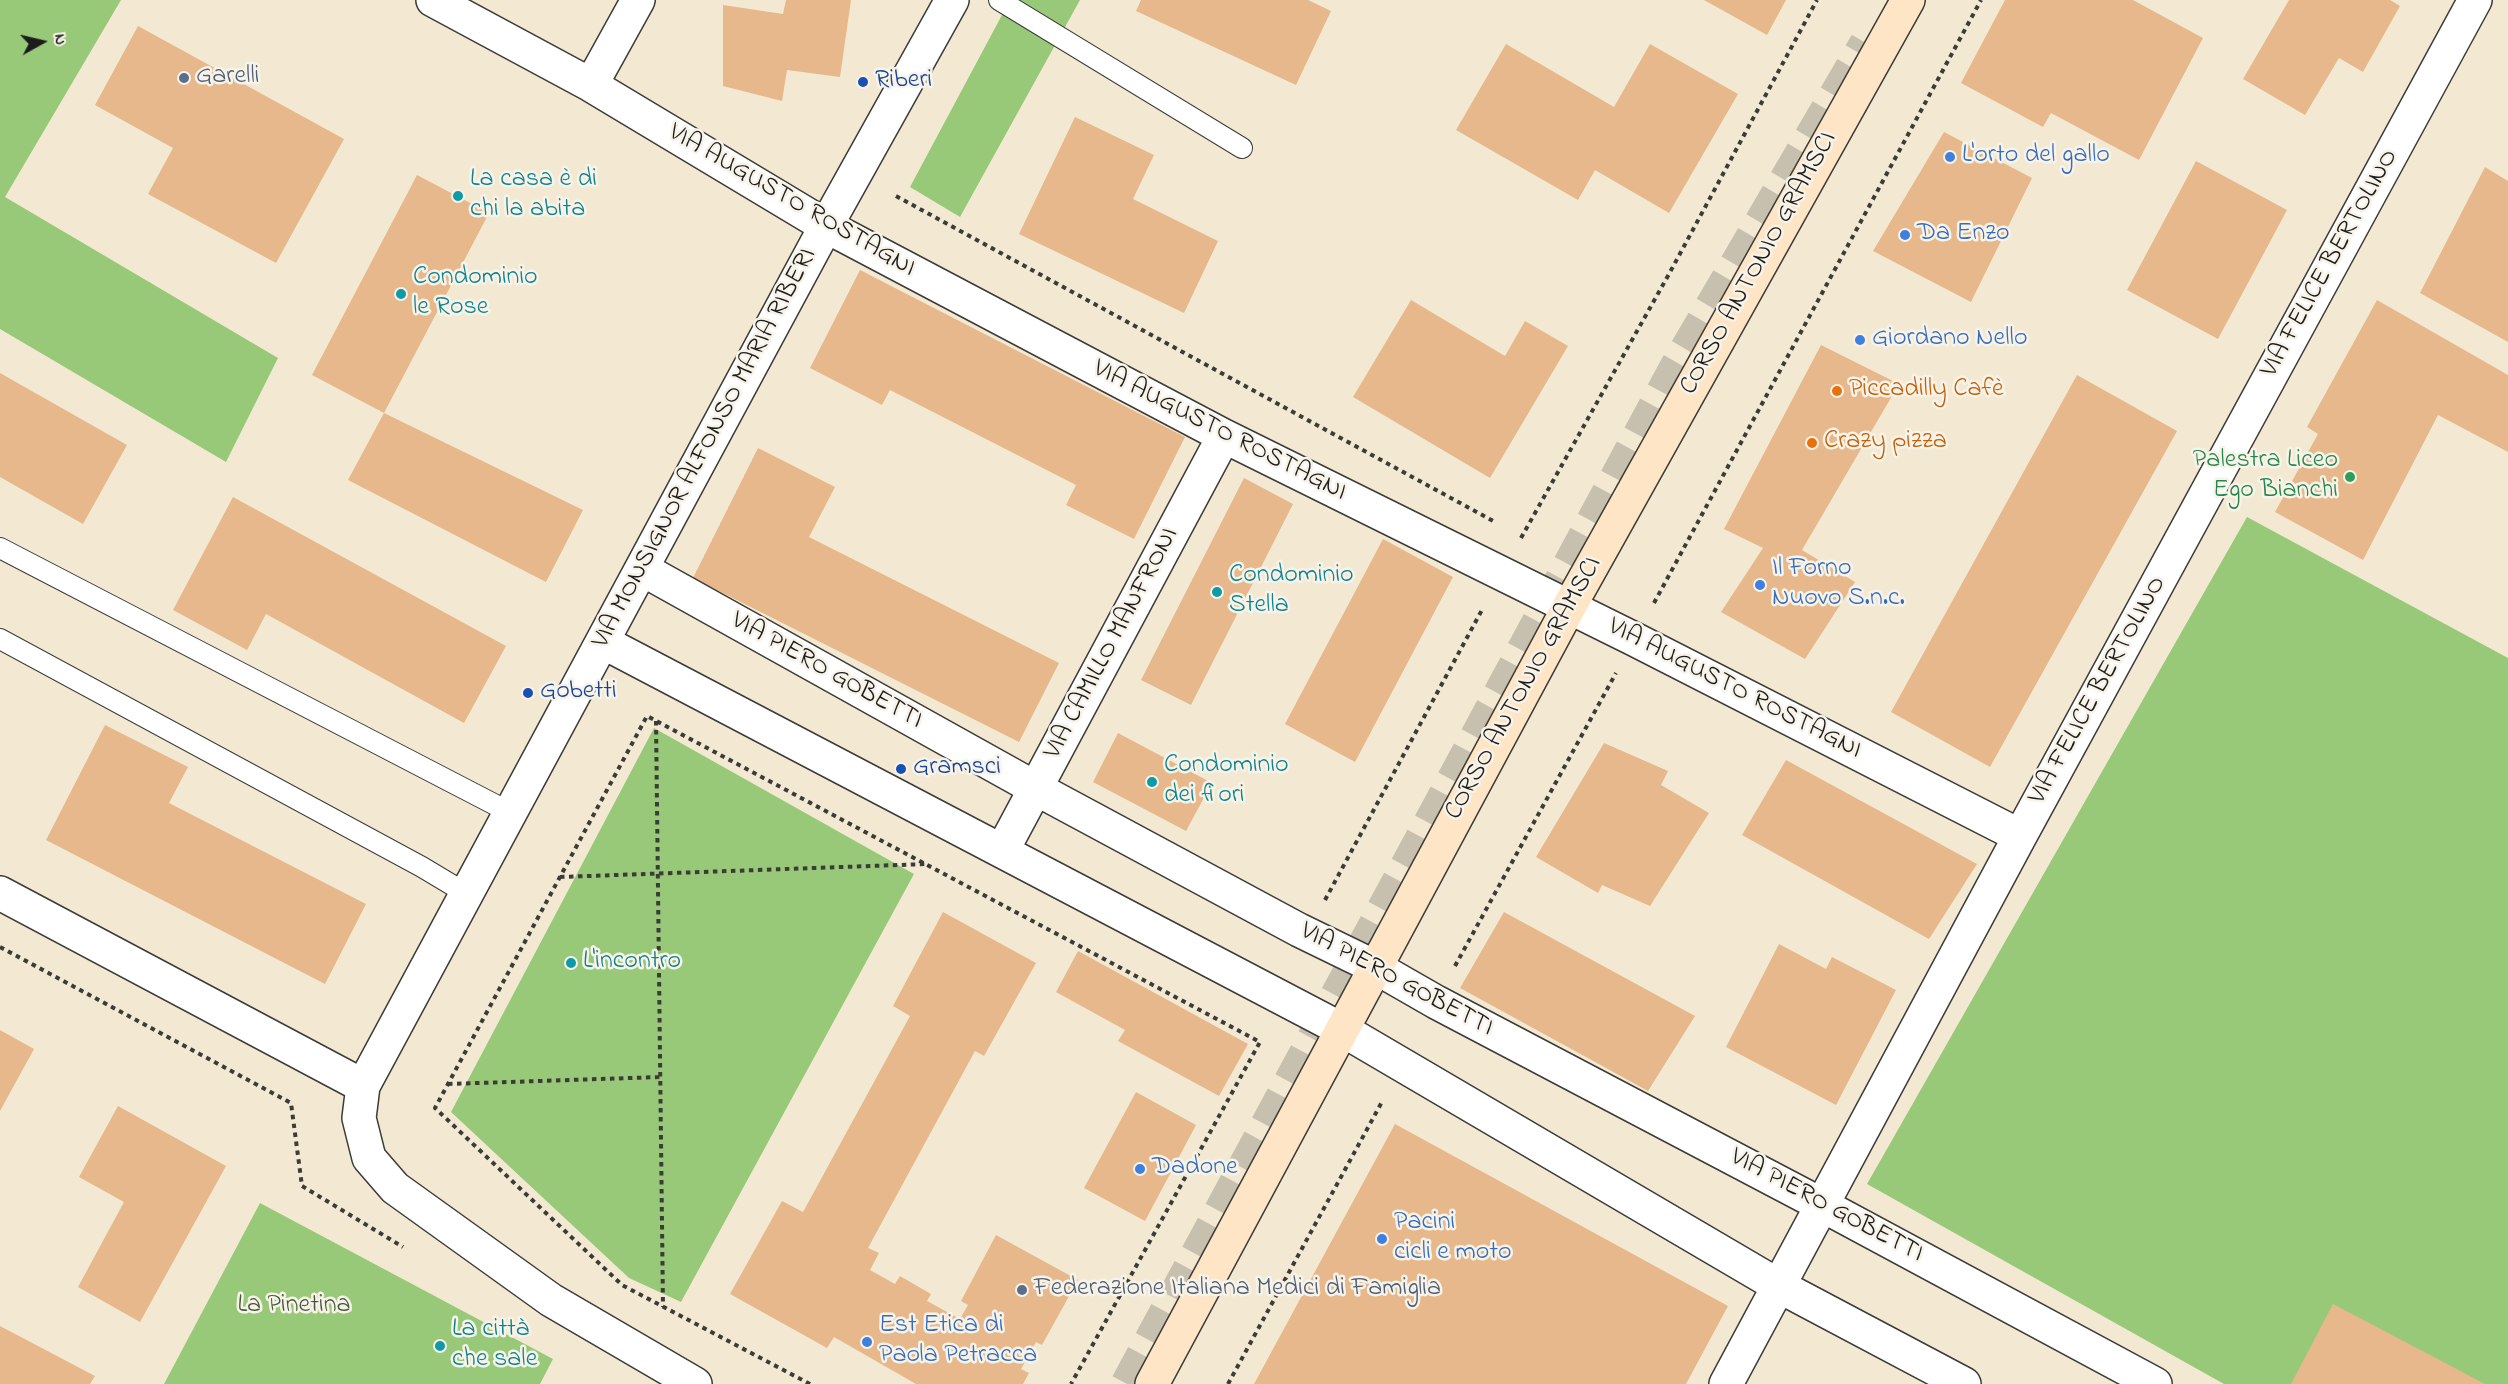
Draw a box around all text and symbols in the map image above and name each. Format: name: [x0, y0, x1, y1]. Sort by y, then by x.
north arrow: [12, 12, 72, 72]
text: N: [47, 32, 72, 47]
place label: Garelli: [196, 62, 259, 94]
place label: Riberi: [875, 66, 932, 98]
marker: Garelli: [177, 71, 191, 85]
marker: Riberi: [856, 75, 870, 89]
street label: VIA AUGUSTO ROSTAGNI: [662, 118, 920, 286]
street label: CORSO ANTONIO GRAMSCI: [1675, 127, 1845, 401]
place label: L'orto del gallo: [1962, 141, 2110, 173]
street label: VIA FELICE BERTOLINO: [2255, 145, 2407, 383]
marker: L'orto del gallo: [1943, 150, 1957, 164]
place label: La casa è di chi la abita: [470, 165, 597, 226]
marker: La casa è di chi la abita: [451, 189, 465, 203]
place label: Da Enzo: [1917, 219, 2010, 251]
marker: Da Enzo: [1898, 228, 1912, 242]
street label: VIA MONSIGNOR ALFONSO MARIA RIBERI: [587, 244, 825, 654]
place label: Condominio le Rose: [413, 263, 538, 324]
marker: Condominio le Rose: [394, 287, 408, 301]
place label: Giordano Nello: [1872, 324, 2028, 356]
marker: Giordano Nello: [1853, 333, 1867, 347]
street label: VIA AUGUSTO ROSTAGNI: [1087, 354, 1351, 510]
place label: Piccadilly Cafè: [1849, 375, 2004, 407]
marker: Piccadilly Cafè: [1830, 384, 1844, 398]
place label: Crazy pizza: [1824, 427, 1947, 459]
marker: Crazy pizza: [1805, 436, 1819, 450]
place label: Palestra Liceo Ego Bianchi: [2193, 446, 2338, 508]
marker: Palestra Liceo Ego Bianchi: [2343, 470, 2357, 484]
street label: VIA CAMILLO MANFRONI: [1039, 523, 1187, 765]
street label: CORSO ANTONIO GRAMSCI: [1440, 552, 1610, 826]
place label: Il Forno Nuovo S.n.c.: [1772, 554, 1905, 616]
place label: Condominio Stella: [1229, 561, 1354, 622]
street label: VIA FELICE BERTOLINO: [2023, 572, 2175, 810]
marker: Il Forno Nuovo S.n.c.: [1753, 578, 1767, 592]
marker: Condominio Stella: [1210, 585, 1224, 599]
street label: VIA PIERO GOBETTI: [725, 606, 927, 738]
street label: VIA AUGUSTO ROSTAGNI: [1602, 612, 1866, 768]
place label: Gobetti: [540, 677, 617, 709]
marker: Gobetti: [521, 686, 535, 700]
place label: Condominio dei fiori: [1164, 751, 1289, 812]
place label: Gramsci: [913, 753, 1001, 785]
marker: Gramsci: [894, 762, 908, 776]
marker: Condominio dei fiori: [1145, 775, 1159, 789]
street label: VIA PIERO GOBETTI: [1294, 917, 1498, 1045]
place label: L'incontro: [583, 947, 681, 979]
marker: L'incontro: [564, 956, 578, 970]
street label: VIA PIERO GOBETTI: [1724, 1143, 1928, 1271]
place label: Dadone: [1152, 1153, 1238, 1185]
marker: Dadone: [1133, 1162, 1147, 1176]
place label: Pacini cicli e moto: [1394, 1208, 1511, 1270]
marker: Pacini cicli e moto: [1375, 1232, 1389, 1246]
place label: Federazione Italiana Medici di Famiglia: [1034, 1274, 1441, 1306]
marker: Federazione Italiana Medici di Famiglia: [1015, 1283, 1029, 1297]
park label: La Pinetina: [237, 1291, 351, 1323]
place label: Est Etica di Paola Petracca: [879, 1311, 1037, 1372]
place label: La città che sale: [452, 1315, 537, 1376]
marker: Est Etica di Paola Petracca: [860, 1335, 874, 1349]
marker: La città che sale: [433, 1339, 447, 1353]

